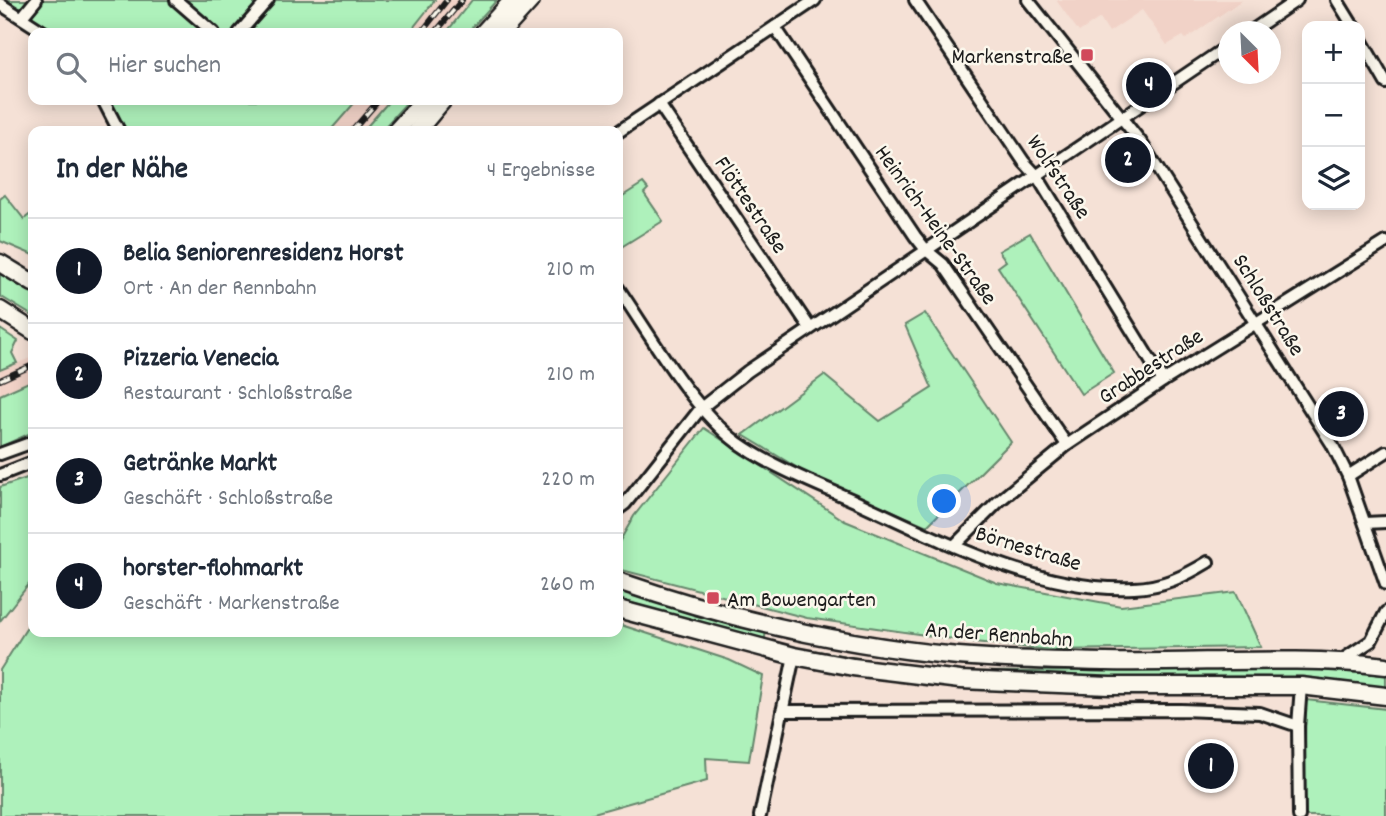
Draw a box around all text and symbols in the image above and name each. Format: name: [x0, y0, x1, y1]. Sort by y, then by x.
north arrow: [1218, 21, 1281, 84]
map controls: [1302, 21, 1365, 210]
button: +: [1302, 21, 1365, 84]
search box: [28, 28, 623, 105]
place label: Markenstraße: [951, 42, 1073, 75]
marker: Markenstraße: [1079, 47, 1095, 63]
icon: search: [52, 48, 90, 86]
text: Hier suchen: [108, 48, 221, 85]
pin: 4: [1126, 59, 1172, 111]
button: −: [1302, 84, 1365, 147]
street label: Wolfstraße: [1017, 129, 1097, 227]
pin: 2: [1105, 134, 1151, 186]
street label: Heinrich-Heine-Straße: [865, 139, 1004, 313]
button: layers: [1302, 147, 1365, 210]
text: In der Nähe: [56, 150, 188, 193]
street label: Flöttestraße: [704, 150, 794, 261]
text: 4 Ergebnisse: [487, 155, 595, 188]
text: Belia Seniorenresidenz Horst: [123, 236, 404, 273]
street label: Schloßstraße: [1223, 248, 1312, 363]
text: 1: [76, 254, 82, 287]
text: 210 m: [546, 254, 595, 287]
text: Ort · An der Rennbahn: [123, 273, 317, 306]
street label: Grabbestraße: [1093, 322, 1211, 414]
text: Pizzeria Venecia: [123, 341, 278, 378]
text: 2: [74, 359, 84, 392]
text: 210 m: [546, 359, 595, 392]
text: Restaurant · Schloßstraße: [123, 378, 353, 411]
pin: 3: [1318, 388, 1364, 440]
text: Getränke Markt: [123, 446, 277, 483]
text: 3: [74, 464, 84, 497]
text: 220 m: [541, 464, 595, 497]
text: Geschäft · Schloßstraße: [123, 483, 333, 516]
your location: [927, 484, 961, 518]
street label: Börnestraße: [971, 519, 1085, 582]
text: horster-flohmarkt: [123, 551, 303, 588]
text: 4: [74, 569, 84, 602]
text: 260 m: [540, 569, 595, 602]
place label: Am Bowengarten: [727, 585, 876, 618]
text: Geschäft · Markenstraße: [123, 588, 340, 621]
marker: Am Bowengarten: [705, 590, 721, 606]
street label: An der Rennbahn: [924, 615, 1074, 658]
pin: 1: [1188, 740, 1234, 792]

